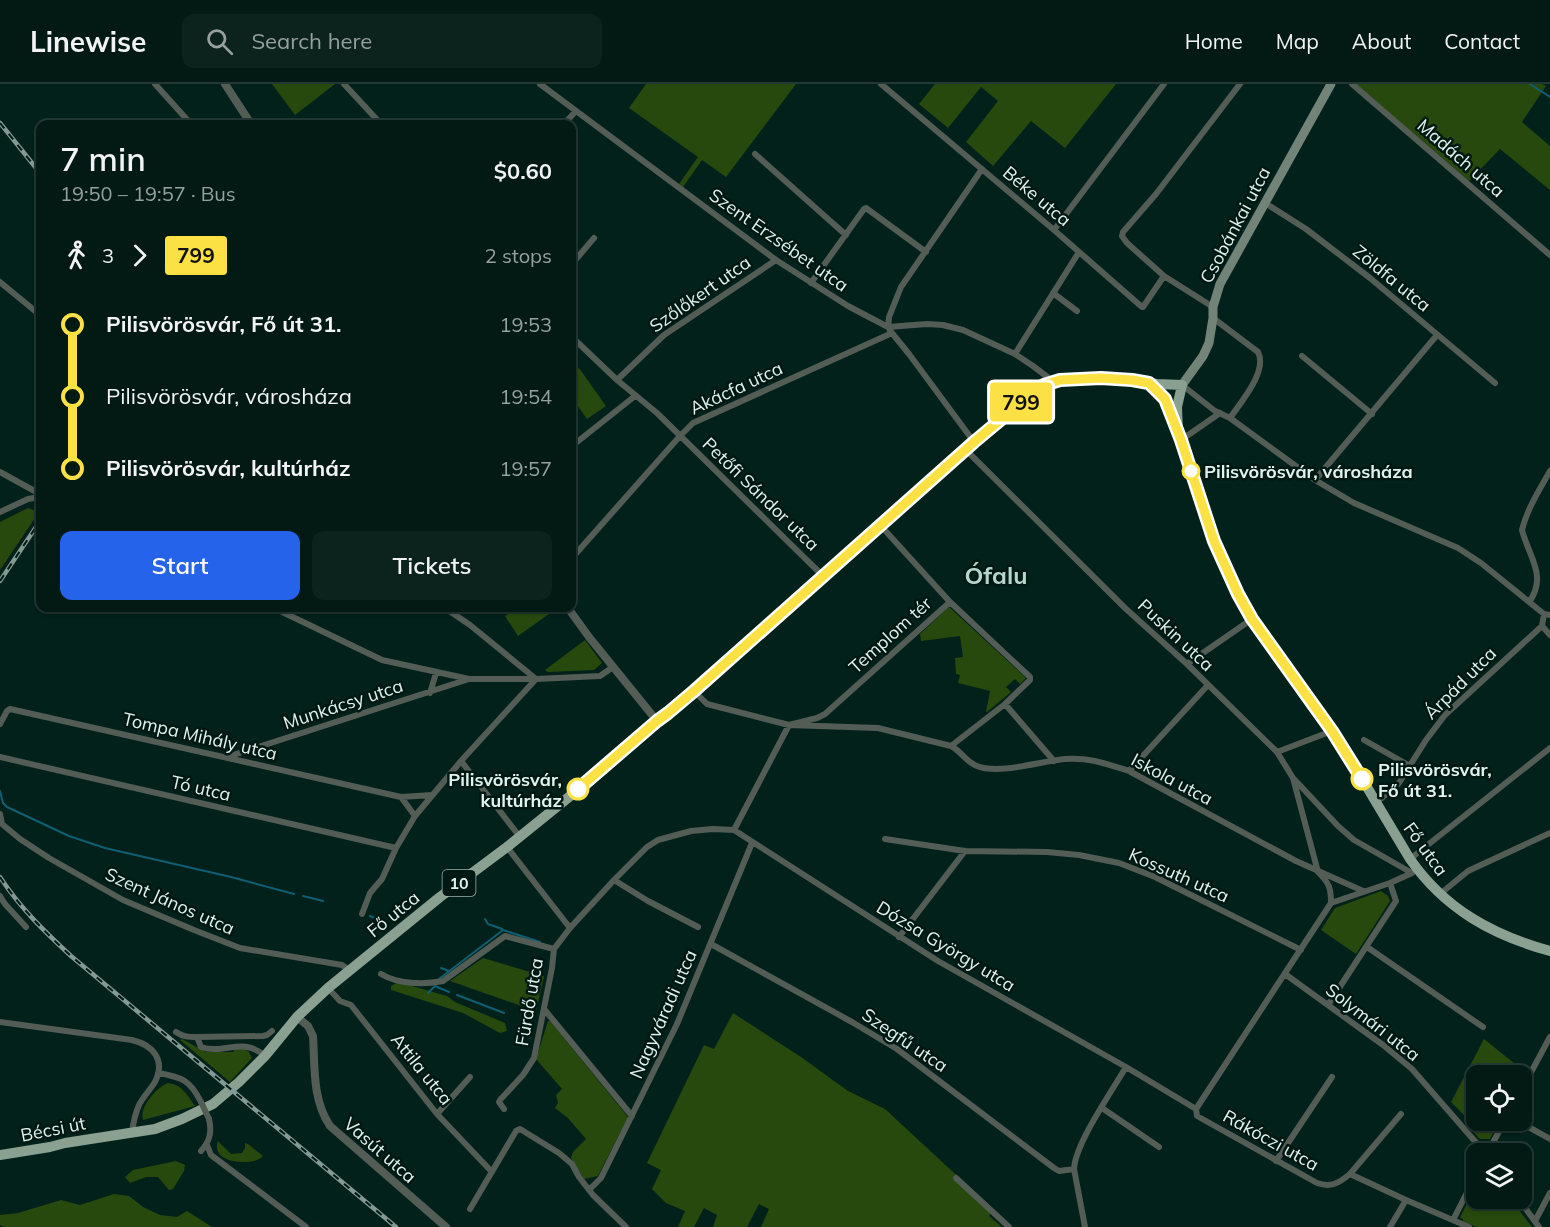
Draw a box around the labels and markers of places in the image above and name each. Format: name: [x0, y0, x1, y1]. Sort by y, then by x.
place label: Pilisvörösvár, városháza: [1204, 460, 1413, 483]
marker: Pilisvörösvár, városháza: [1182, 462, 1200, 480]
place label: Pilisvörösvár, Fő út 31.: [1378, 758, 1492, 802]
place label: Pilisvörösvár, kultúrház: [448, 768, 562, 812]
marker: Pilisvörösvár, Fő út 31.: [1351, 768, 1373, 790]
marker: Pilisvörösvár, kultúrház: [567, 778, 589, 800]

